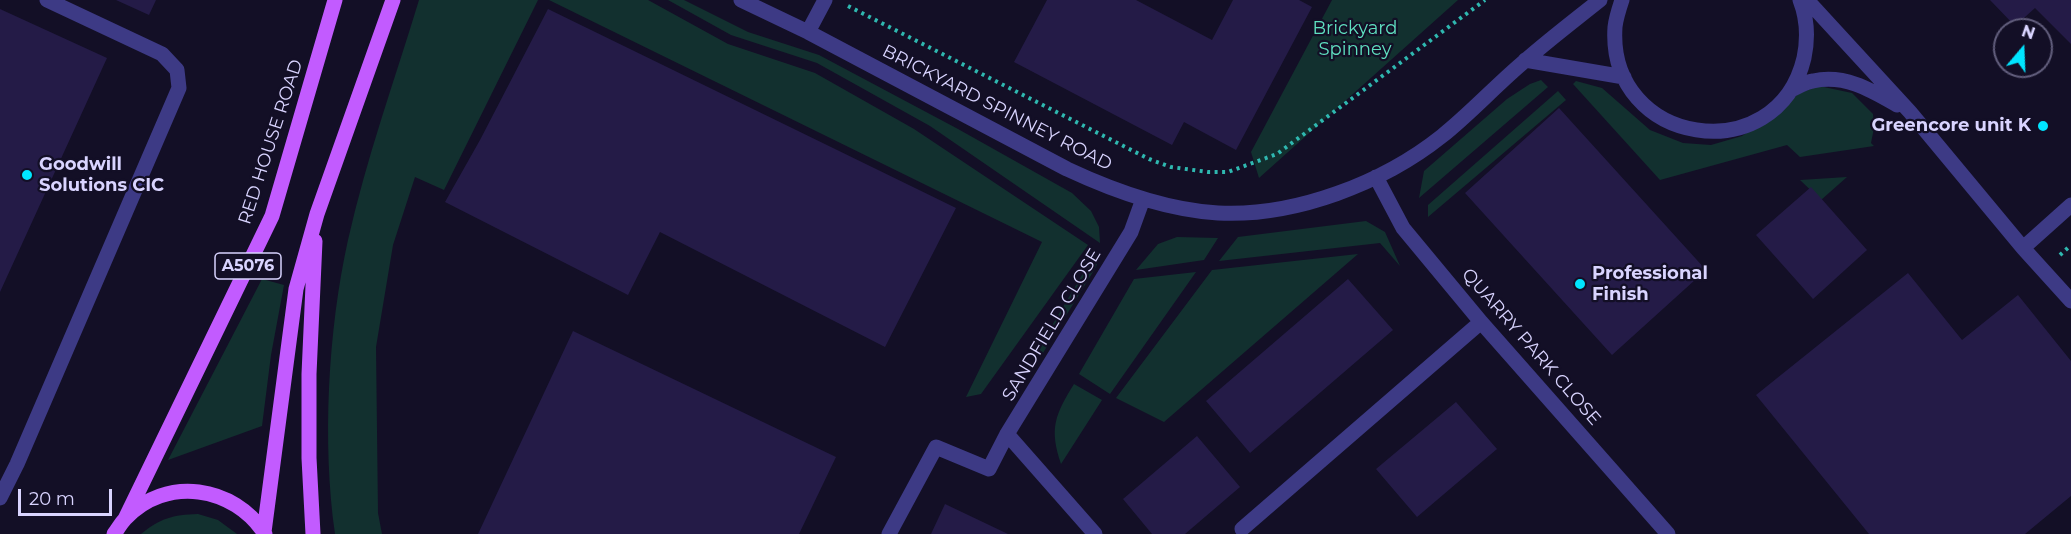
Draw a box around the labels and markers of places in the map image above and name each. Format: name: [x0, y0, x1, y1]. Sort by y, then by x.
place label: Greencore unit K: [1871, 115, 2031, 137]
marker: Greencore unit K: [2036, 119, 2050, 133]
place label: Goodwill Solutions CIC: [39, 154, 164, 196]
marker: Goodwill Solutions CIC: [20, 168, 34, 182]
place label: Professional Finish: [1592, 263, 1708, 306]
marker: Professional Finish: [1573, 277, 1587, 291]

